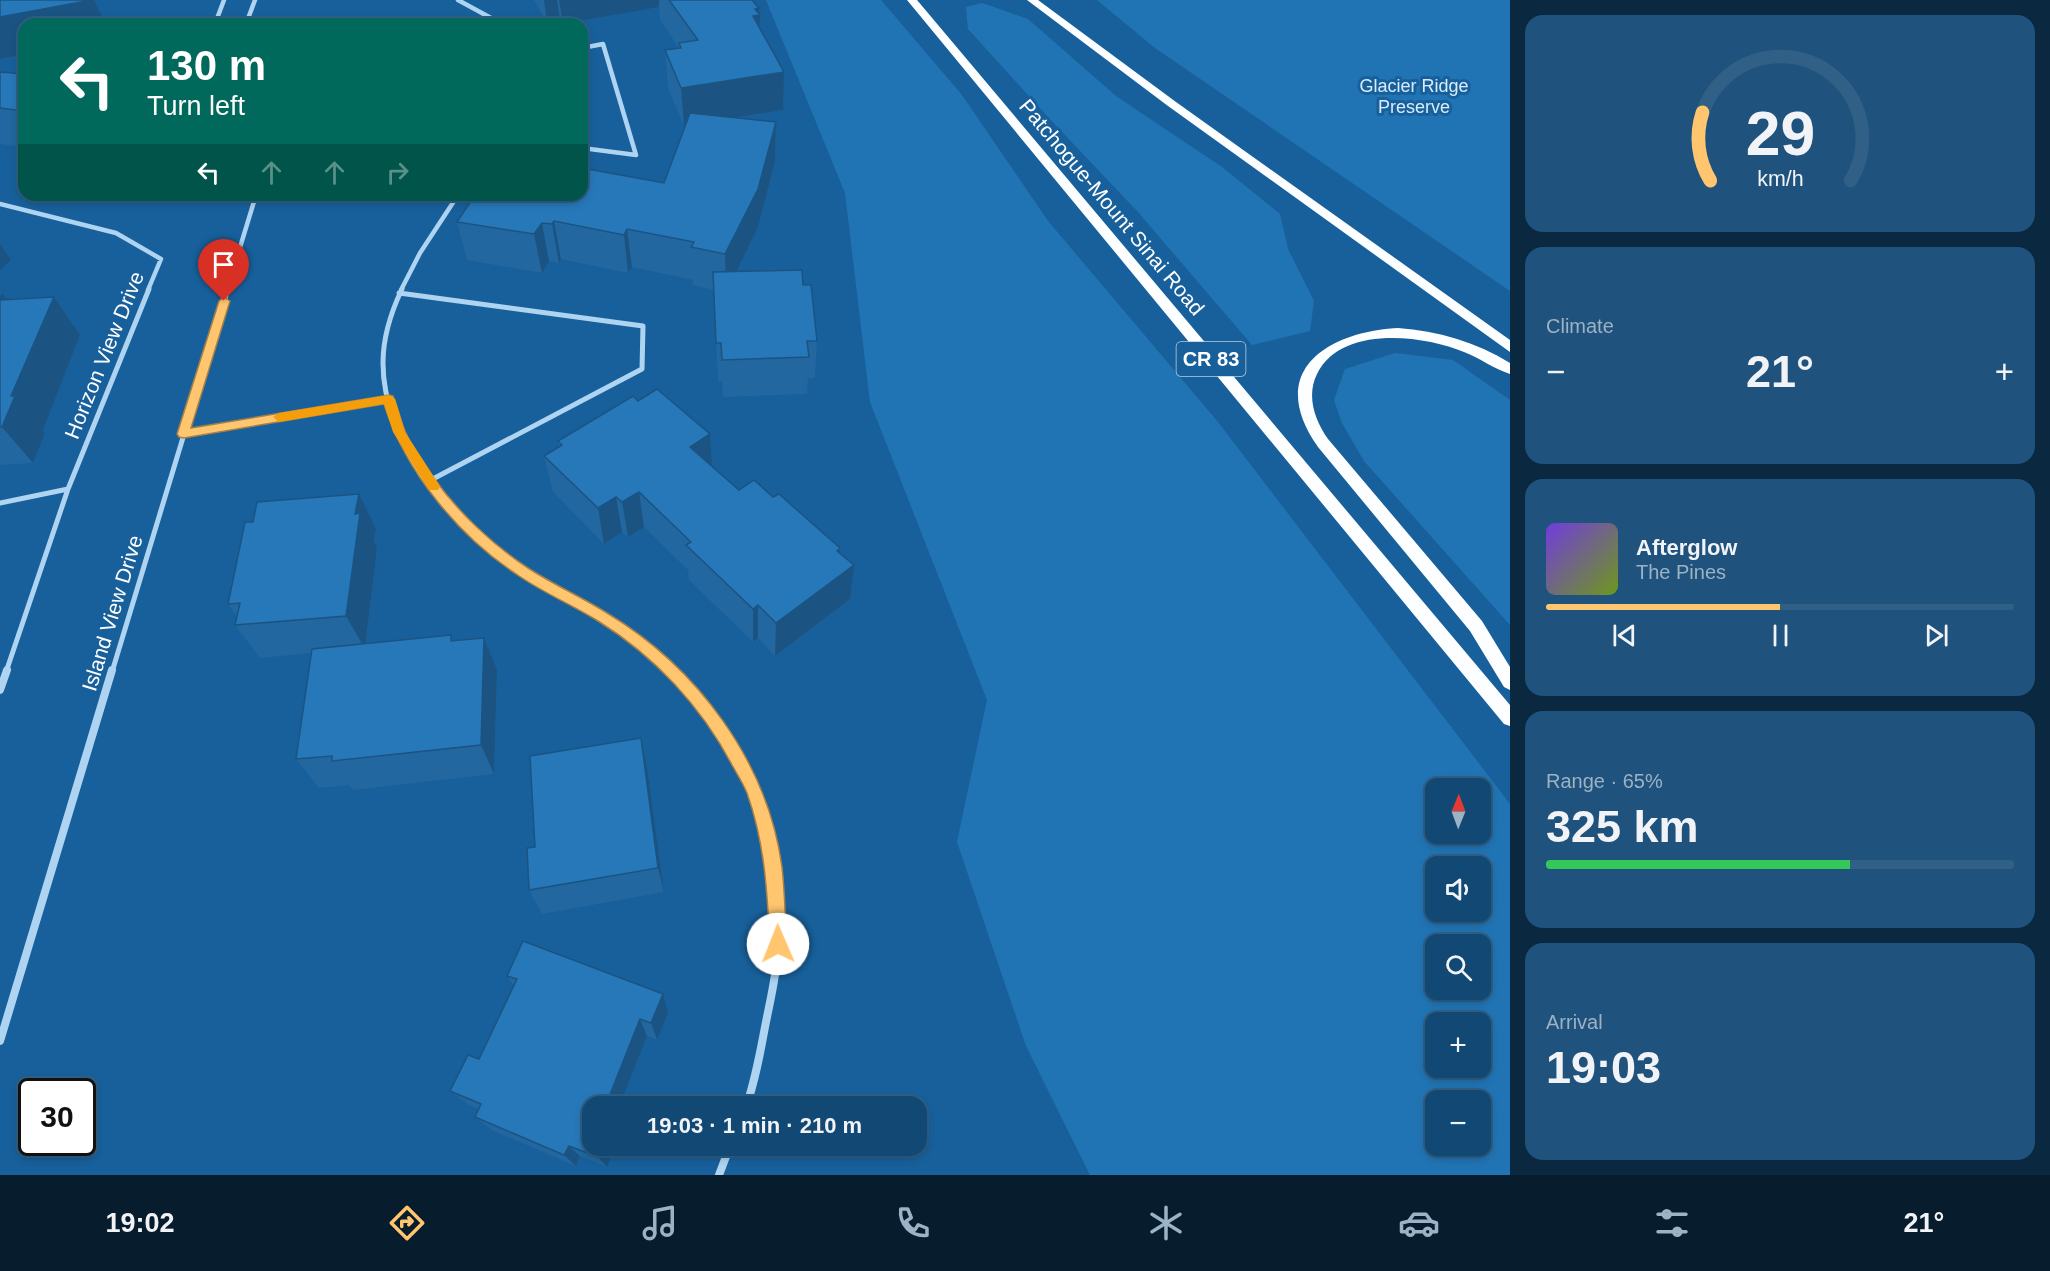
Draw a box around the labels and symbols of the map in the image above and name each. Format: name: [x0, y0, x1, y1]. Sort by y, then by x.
park label: Glacier Ridge Preserve: [1359, 76, 1469, 117]
street label: Patchogue-Mount Sinai Road: [1015, 95, 1209, 319]
pin: [198, 239, 249, 301]
street label: Horizon View Drive: [60, 268, 148, 442]
road number: CR 83: [1176, 342, 1246, 376]
street label: Island View Drive: [77, 532, 147, 694]
north arrow: [1425, 778, 1491, 844]
position arrow: [746, 912, 810, 976]
speed limit sign: 30: [18, 1078, 96, 1156]

